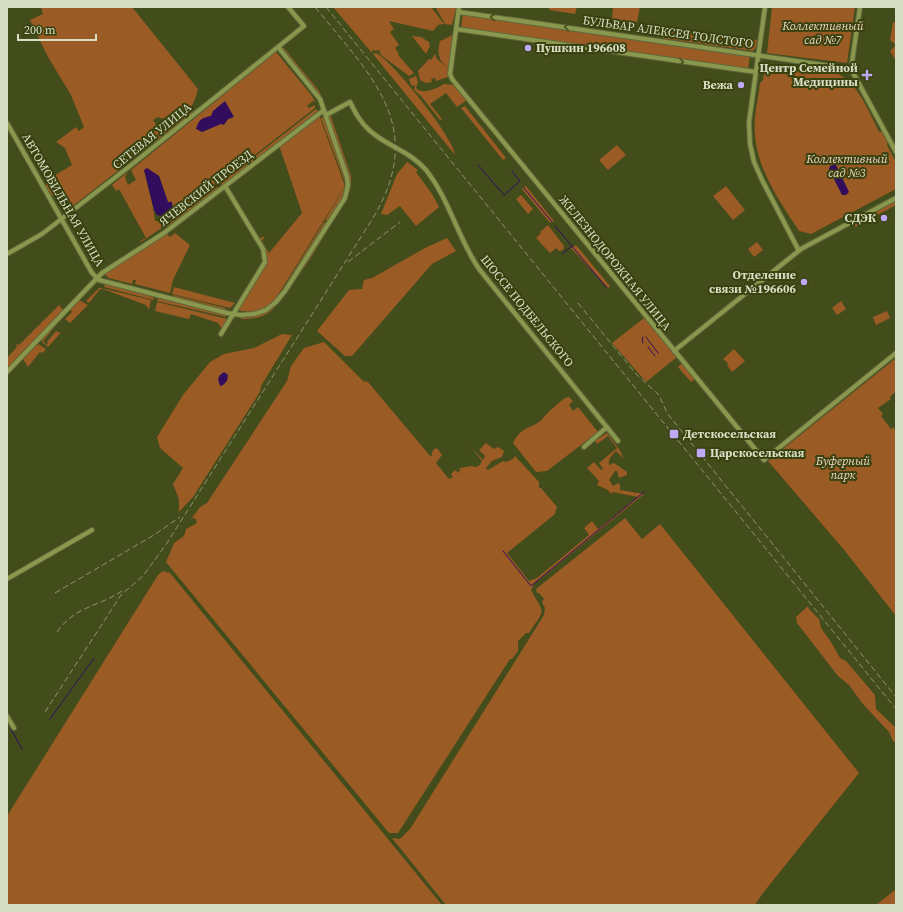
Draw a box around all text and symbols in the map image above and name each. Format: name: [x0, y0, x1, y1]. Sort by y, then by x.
street label: БУЛЬВАР АЛЕКСЕЯ ТОЛСТОГО: [582, 12, 754, 52]
one-way arrow: [490, 13, 496, 22]
scale bar: [18, 16, 96, 42]
park label: Коллективный сад №7: [781, 18, 864, 48]
text: 200 m: [24, 22, 56, 38]
one-way arrow: [564, 23, 570, 32]
place label: Пушкин 196608: [536, 40, 626, 56]
marker: Пушкин 196608: [523, 43, 533, 53]
one-way arrow: [678, 57, 684, 66]
place label: Центр Семейной Медицины: [760, 60, 858, 90]
marker: Центр Семейной Медицины: [861, 69, 873, 81]
place label: Вежа: [703, 77, 734, 93]
marker: Вежа: [736, 80, 746, 90]
street label: СЕТЕВАЯ УЛИЦА: [109, 99, 195, 173]
street label: АВТОМОБИЛЬНАЯ УЛИЦА: [18, 130, 108, 270]
street label: ЯЧЕВСКИЙ ПРОЕЗД: [156, 146, 256, 230]
park label: Коллективный сад №3: [805, 151, 888, 181]
street label: ЖЕЛЕЗНОДОРОЖНАЯ УЛИЦА: [555, 192, 675, 334]
place label: СДЭК: [845, 210, 877, 226]
marker: СДЭК: [879, 213, 889, 223]
street label: ШОССЕ ПОДБЕЛЬСКОГО: [477, 252, 577, 370]
place label: Отделение связи №196606: [709, 267, 796, 297]
marker: Отделение связи №196606: [799, 277, 809, 287]
place label: Детскосельская: [683, 426, 776, 442]
marker: Детскосельская: [668, 428, 680, 440]
place label: Царскосельская: [710, 445, 805, 461]
marker: Царскосельская: [695, 447, 707, 459]
park label: Буферный парк: [815, 453, 870, 483]

